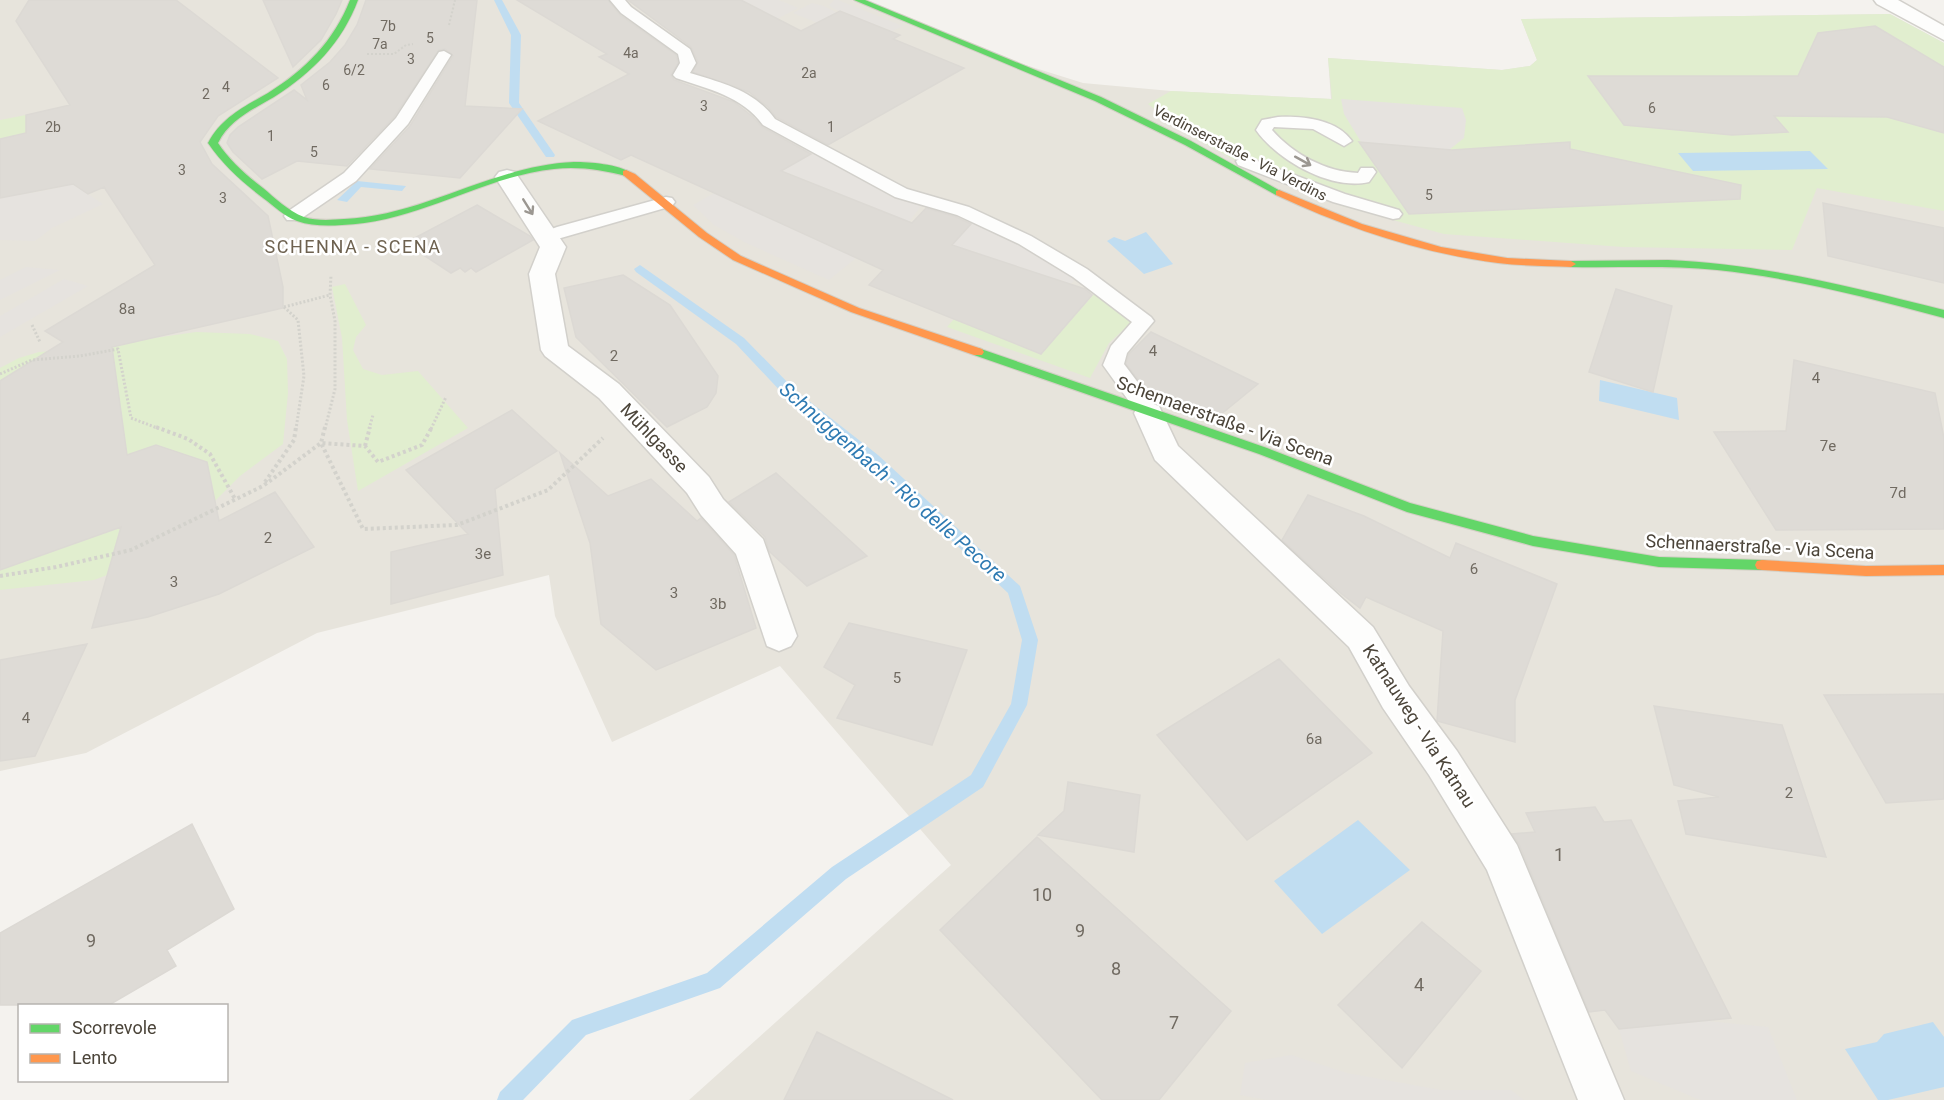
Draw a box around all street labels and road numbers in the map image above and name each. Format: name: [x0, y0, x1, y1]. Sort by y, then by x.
street label: Verdinserstraße - Via Verdins: [1150, 101, 1330, 205]
street label: Schennaerstraße - Via Scena: [1114, 371, 1336, 470]
street label: Mühlgasse: [616, 399, 692, 477]
street label: Schennaerstraße - Via Scena: [1645, 530, 1875, 563]
street label: Katnauweg - Via Katnau: [1359, 640, 1480, 811]

